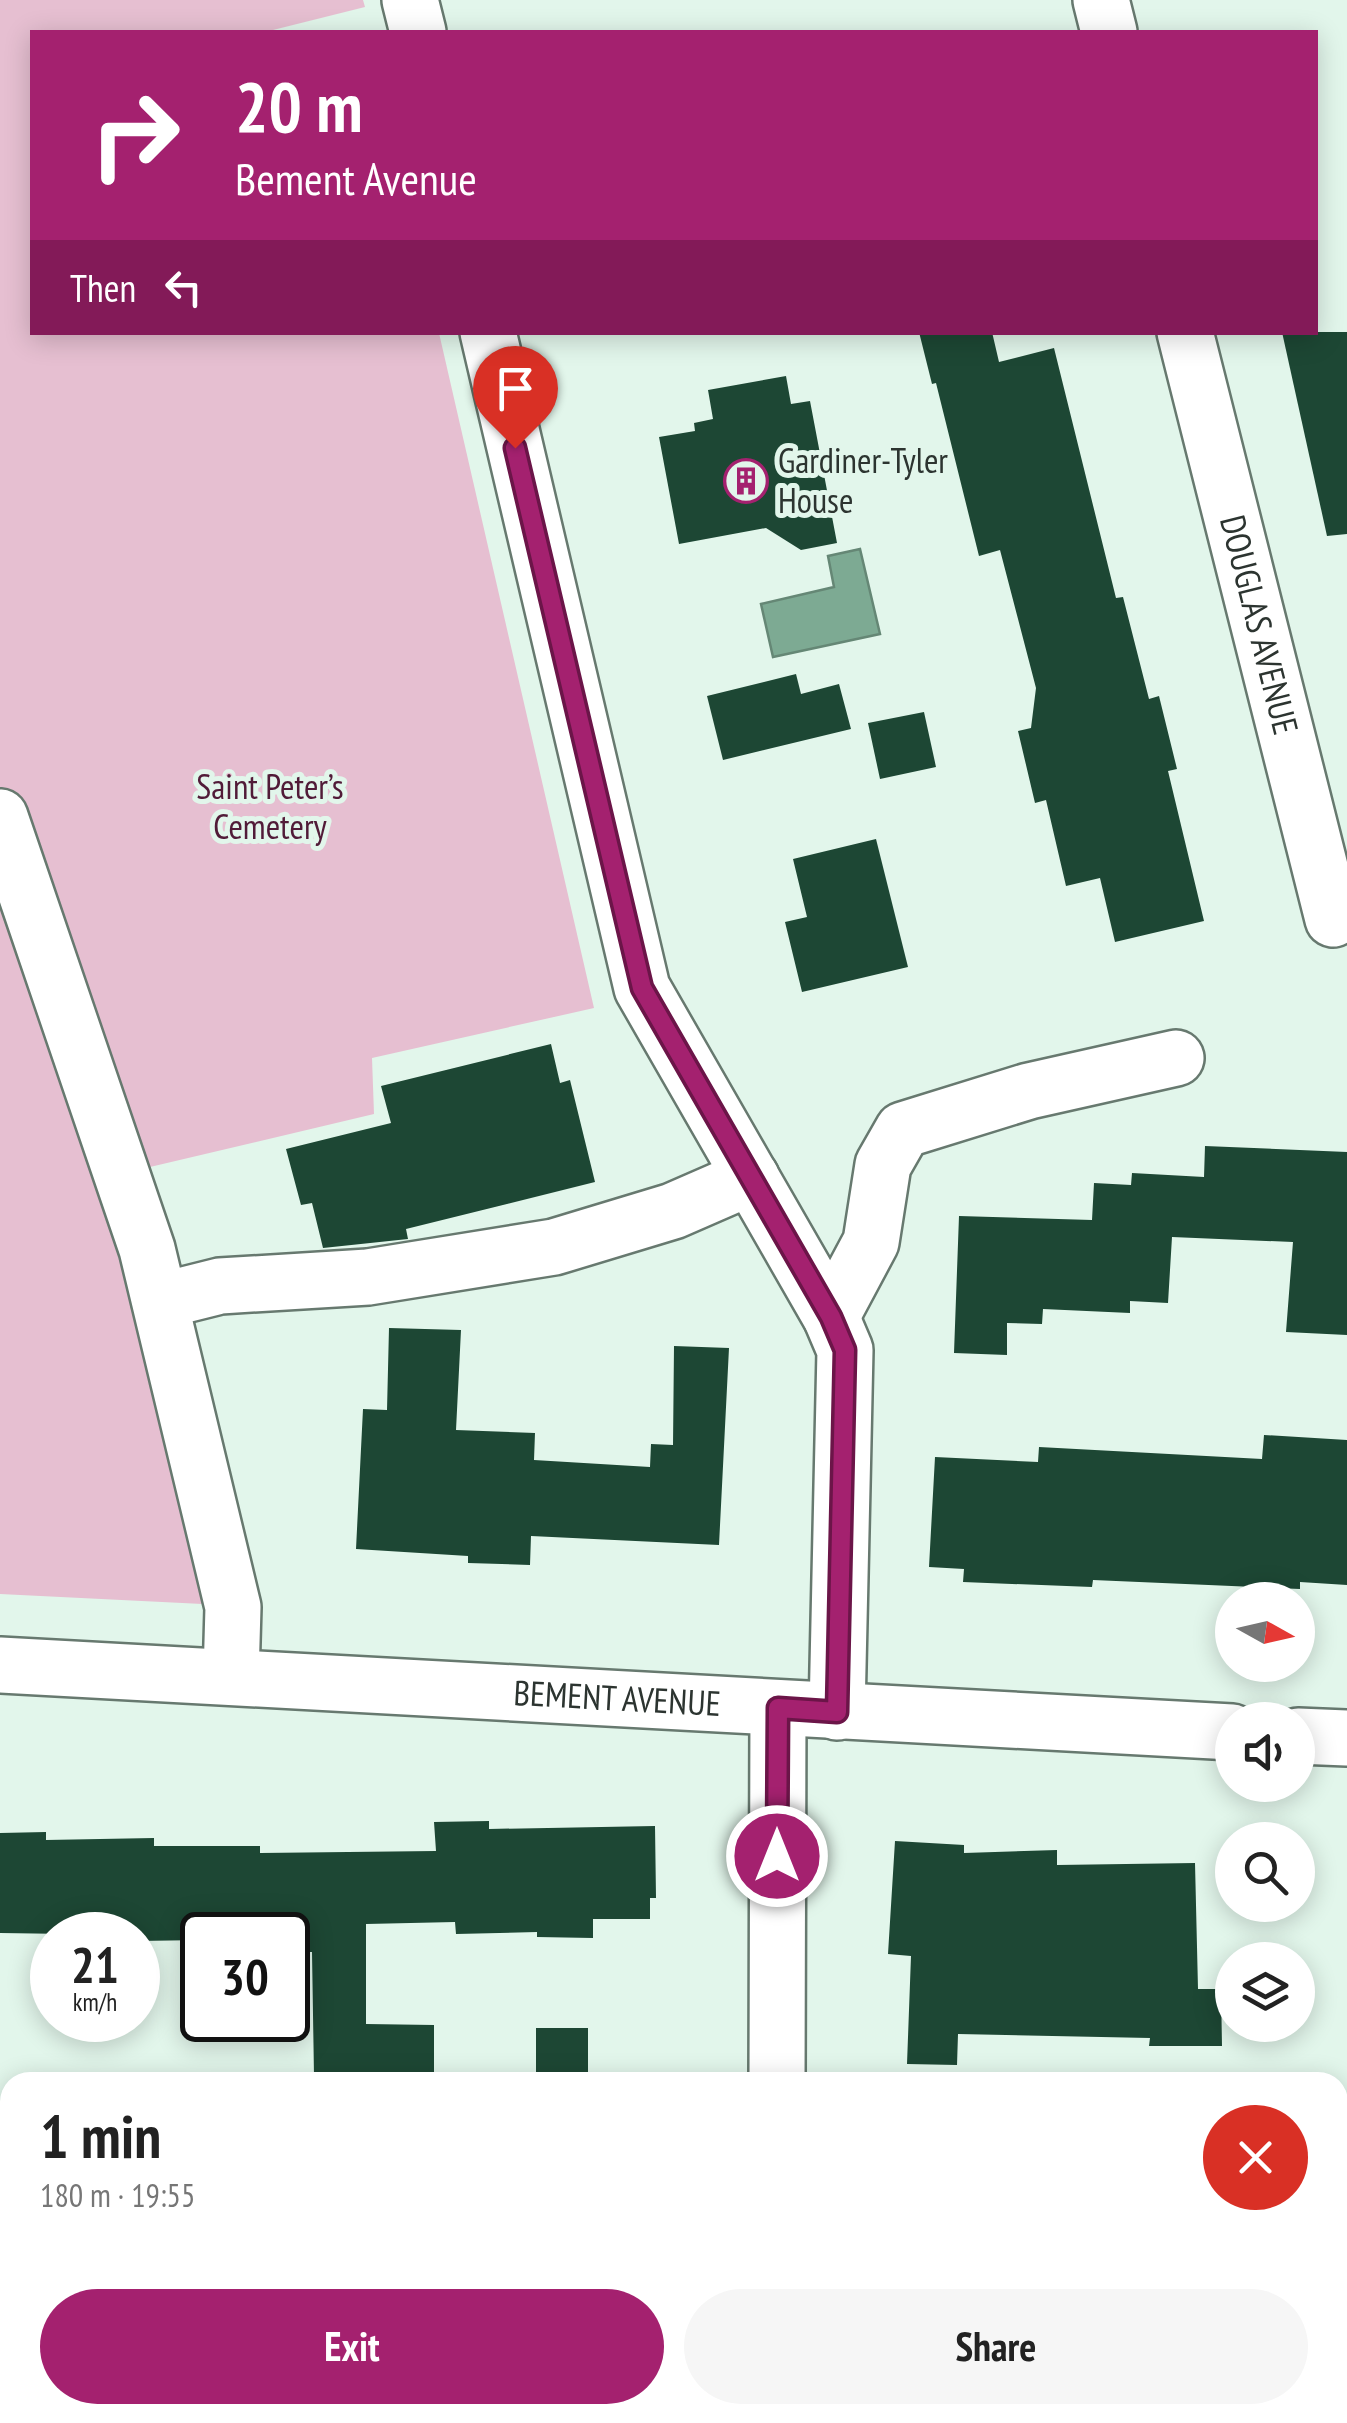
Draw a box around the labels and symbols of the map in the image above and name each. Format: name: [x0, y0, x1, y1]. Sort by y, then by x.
pin: [473, 346, 558, 449]
place label: Gardiner-Tyler House: [778, 437, 948, 523]
building icon: Gardiner-Tyler House: [723, 458, 769, 504]
street label: DOUGLAS AVENUE: [1210, 510, 1310, 739]
park label: Saint Peter’s Cemetery: [196, 763, 344, 849]
north arrow: [1215, 1582, 1315, 1682]
street label: BEMENT AVENUE: [512, 1669, 722, 1726]
position arrow: [725, 1804, 829, 1908]
speed limit sign: 30: [180, 1912, 310, 2042]

